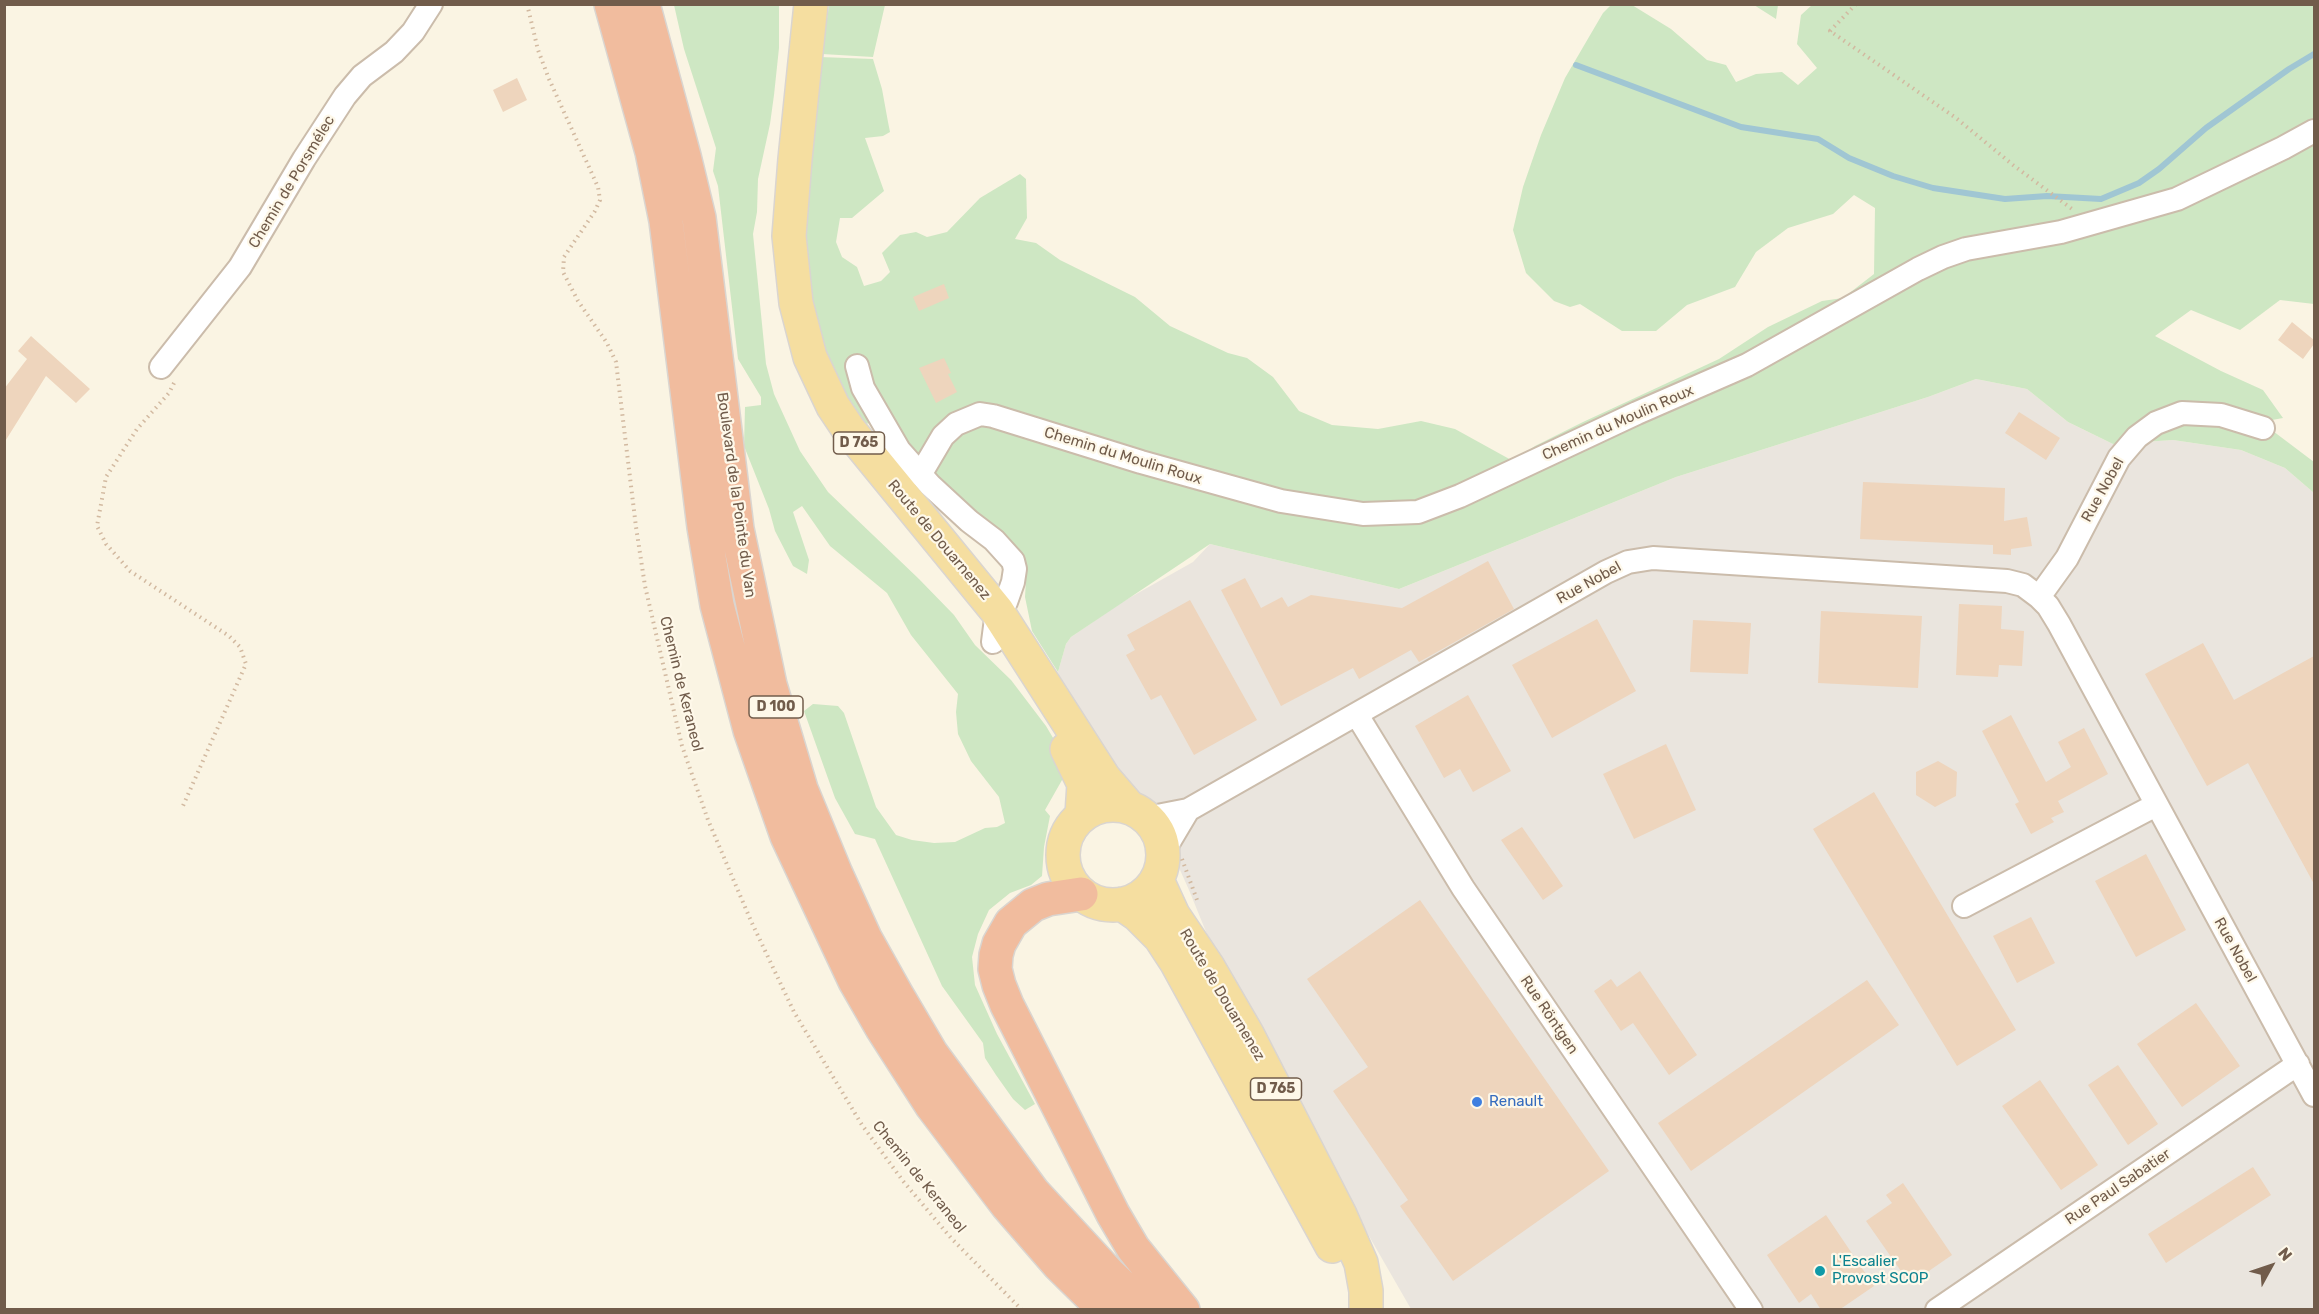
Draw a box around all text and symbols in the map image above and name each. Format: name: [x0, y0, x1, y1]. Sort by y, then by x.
street label: Chemin de Porsmélec: [245, 112, 339, 252]
street label: Chemin du Moulin Roux: [1539, 381, 1697, 465]
street label: Boulevard de la Pointe du Van: [713, 391, 759, 599]
street label: Chemin du Moulin Roux: [1042, 423, 1204, 489]
road number: D 765: [834, 432, 884, 454]
street label: Rue Nobel: [2078, 455, 2128, 525]
street label: Route de Douarnenez: [884, 476, 994, 604]
street label: Rue Nobel: [1554, 558, 1624, 608]
street label: Chemin de Keraneol: [655, 614, 707, 754]
road number: D 100: [749, 696, 803, 718]
street label: Rue Nobel: [2210, 915, 2260, 985]
street label: Route de Douarnenez: [1175, 926, 1269, 1064]
street label: Rue Röntgen: [1516, 972, 1582, 1058]
road number: D 765: [1250, 1078, 1302, 1100]
place label: Renault: [1489, 1093, 1543, 1111]
marker: Renault: [1470, 1095, 1484, 1109]
street label: Chemin de Keraneol: [868, 1117, 970, 1237]
street label: Rue Paul Sabatier: [2062, 1145, 2174, 1229]
north arrow: [2241, 1236, 2301, 1296]
text: N: [2274, 1244, 2296, 1265]
place label: L'Escalier Provost SCOP: [1832, 1253, 1928, 1288]
marker: L'Escalier Provost SCOP: [1813, 1264, 1827, 1278]

